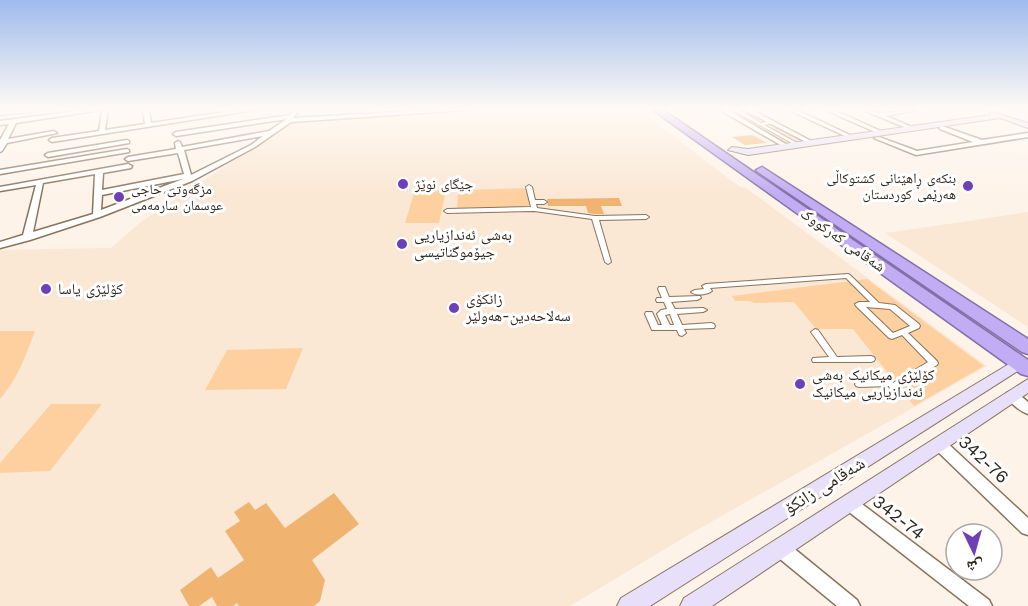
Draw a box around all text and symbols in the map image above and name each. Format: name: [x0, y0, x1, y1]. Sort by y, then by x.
place label: بنکەی ڕاهێنانی کشتوکاڵی هەرێمی کوردستان: [827, 169, 956, 203]
place label: جێگای نوێژ: [414, 176, 473, 193]
marker: جێگای نوێژ: [396, 177, 410, 191]
marker: بنکەی ڕاهێنانی کشتوکاڵی هەرێمی کوردستان: [961, 179, 975, 193]
place label: مزگەوتی حاجی عوسمان سارمەمی: [131, 181, 223, 214]
marker: مزگەوتی حاجی عوسمان سارمەمی: [112, 190, 126, 204]
street label: شەقامی کەرکووک: [797, 204, 889, 277]
place label: بەشی ئەندازیاریی جیۆموگناتیسی: [414, 226, 512, 262]
marker: بەشی ئەندازیاریی جیۆموگناتیسی: [395, 237, 409, 251]
place label: کۆلێژی یاسا: [58, 280, 123, 299]
marker: کۆلێژی یاسا: [39, 282, 53, 296]
place label: زانکۆی سەلاحەدین-هەولێر: [465, 290, 571, 326]
marker: زانکۆی سەلاحەدین-هەولێر: [447, 301, 461, 315]
place label: کۆلێژی میکانیک بەشی ئەندازیاریی میکانیک: [812, 366, 935, 402]
marker: کۆلێژی میکانیک بەشی ئەندازیاریی میکانیک: [793, 377, 807, 391]
street label: 342-76: [955, 431, 1013, 487]
street label: شەقامی زانکۆ: [780, 452, 869, 519]
street label: 342-74: [869, 490, 929, 544]
north arrow: [944, 522, 1004, 582]
text: ش: [966, 556, 985, 577]

